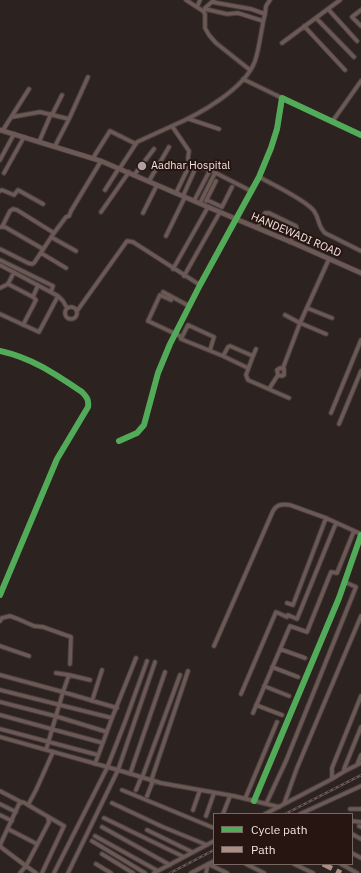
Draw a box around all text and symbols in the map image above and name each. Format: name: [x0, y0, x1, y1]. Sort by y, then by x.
place label: Aadhar Hospital: [151, 159, 230, 173]
marker: Aadhar Hospital: [136, 160, 148, 172]
street label: HANDEWADI ROAD: [249, 210, 343, 260]
legend: [213, 813, 353, 865]
text: Cycle path: [251, 822, 308, 837]
text: Path: [251, 842, 276, 857]

